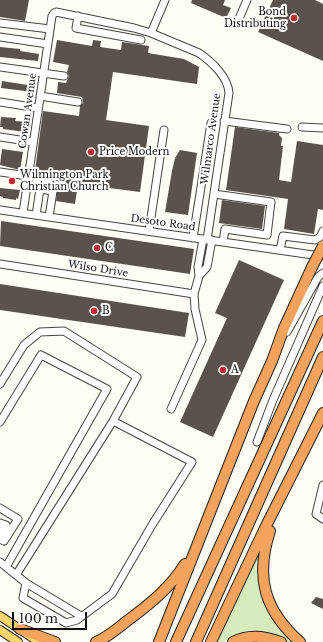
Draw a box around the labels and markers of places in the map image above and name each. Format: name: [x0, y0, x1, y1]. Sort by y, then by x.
place label: Bond Distributing: [224, 6, 286, 30]
marker: Bond Distributing: [289, 13, 299, 23]
place label: Price Modern: [99, 146, 169, 158]
marker: Price Modern: [86, 147, 96, 157]
place label: Wilmington Park Christian Church: [20, 169, 109, 192]
marker: Wilmington Park Christian Church: [7, 176, 17, 186]
place label: C: [105, 242, 113, 254]
marker: C: [92, 243, 102, 253]
place label: B: [102, 305, 110, 317]
marker: B: [89, 306, 99, 316]
place label: A: [231, 364, 239, 376]
marker: A: [218, 365, 228, 375]

